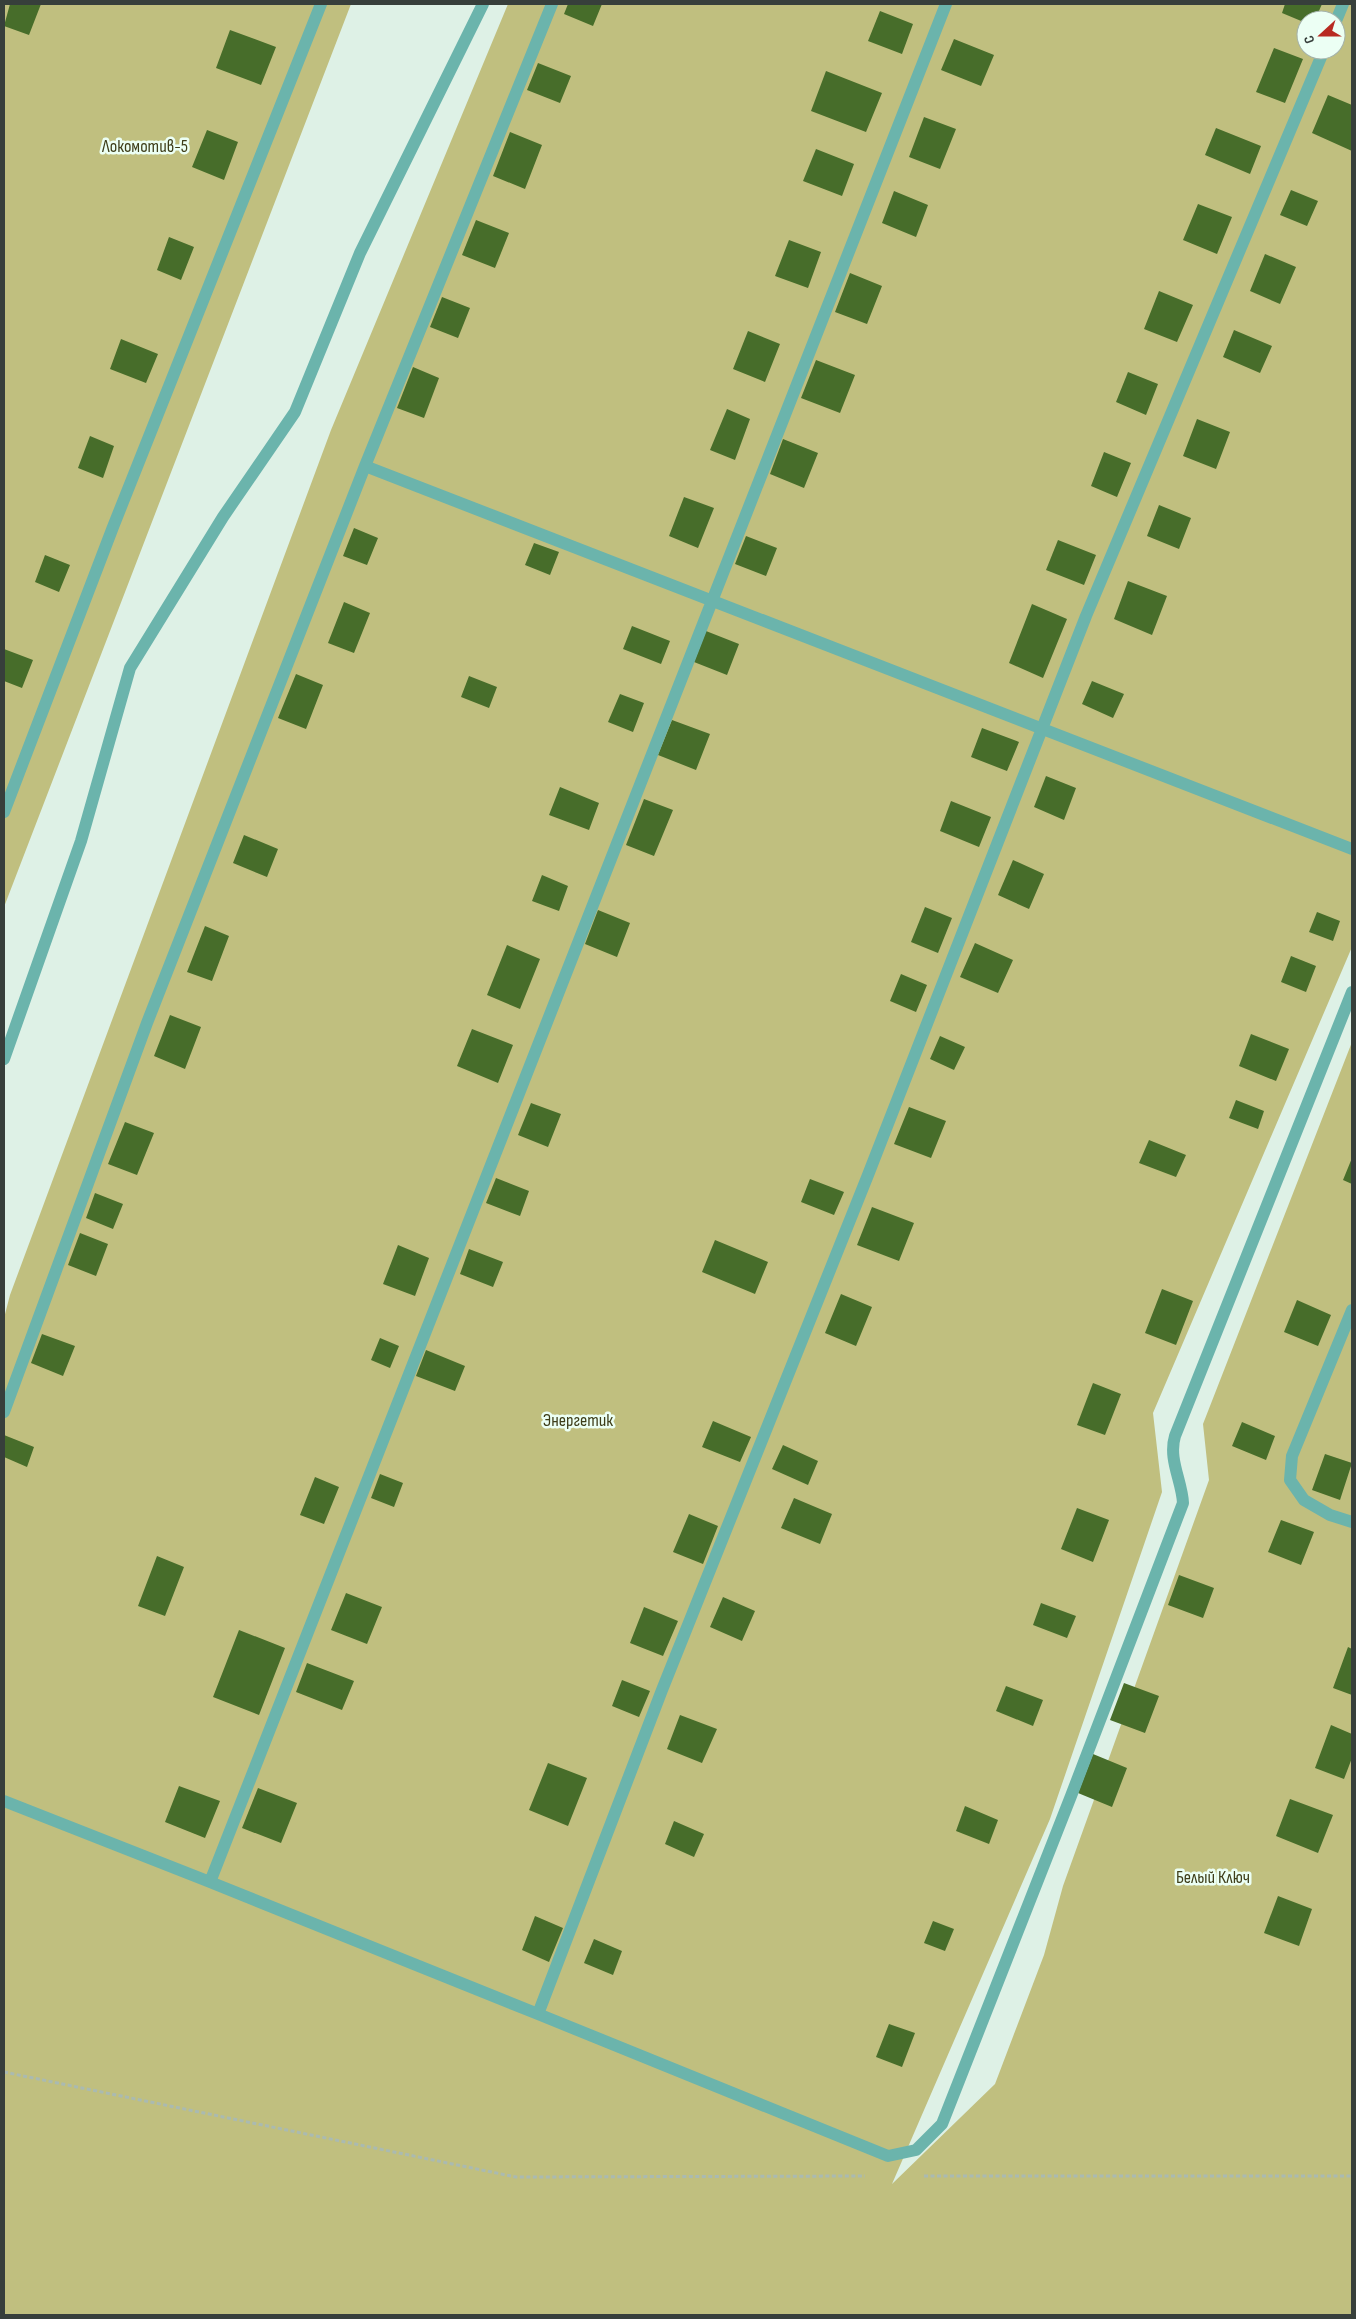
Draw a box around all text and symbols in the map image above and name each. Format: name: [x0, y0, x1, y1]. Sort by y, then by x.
north arrow: [1296, 10, 1346, 60]
text: С: [1300, 33, 1319, 46]
park label: Локомотив-5: [101, 136, 188, 157]
park label: Энергетик: [543, 1410, 613, 1431]
park label: Белый Ключ: [1176, 1867, 1250, 1888]

